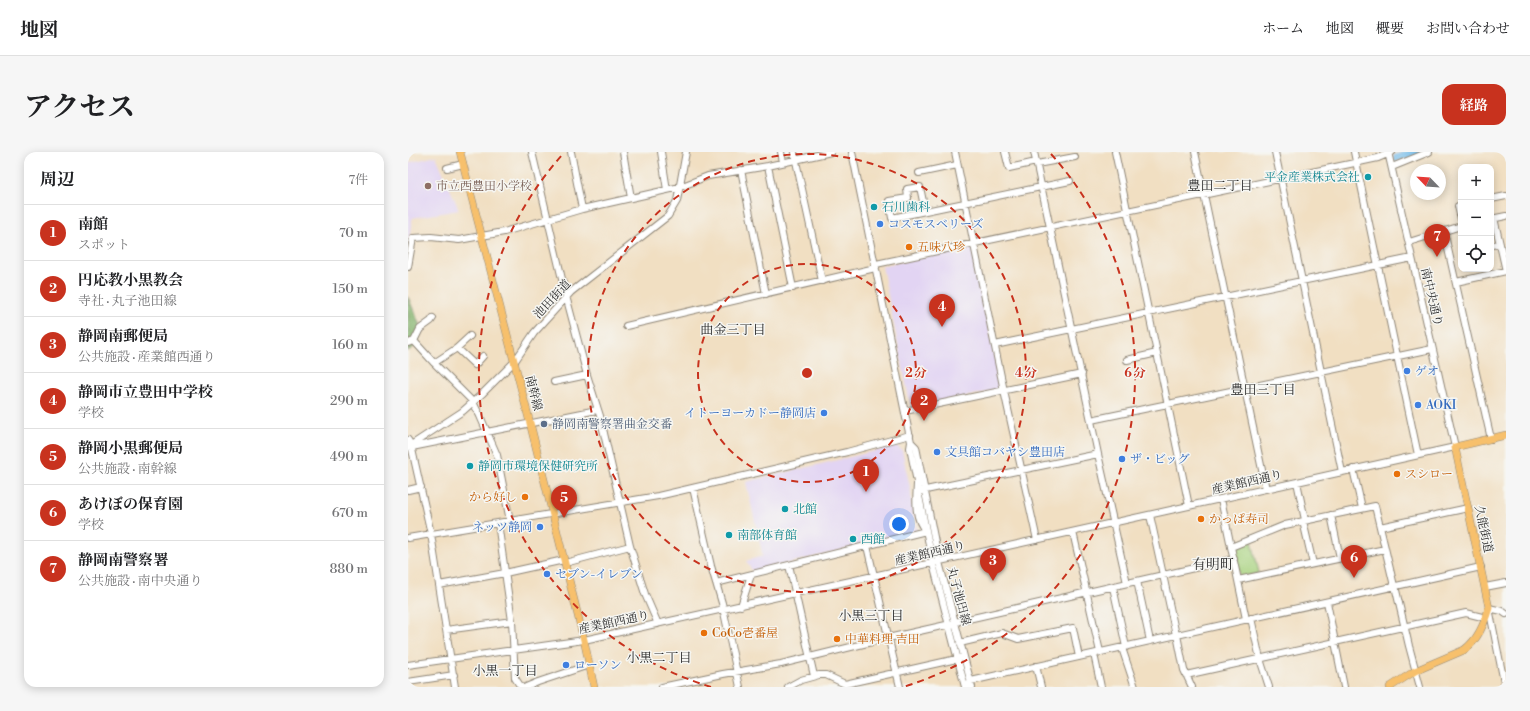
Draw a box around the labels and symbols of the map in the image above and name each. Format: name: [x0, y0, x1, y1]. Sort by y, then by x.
north arrow: [1410, 164, 1446, 200]
place label: 平金産業株式会社: [1264, 170, 1360, 185]
marker: 平金産業株式会社: [1363, 172, 1373, 182]
district label: 豊田二丁目: [1187, 178, 1253, 194]
place label: 市立西豊田小学校: [436, 179, 532, 194]
marker: 市立西豊田小学校: [423, 181, 433, 191]
place label: 石川歯科: [882, 200, 930, 215]
marker: 石川歯科: [869, 202, 879, 212]
place label: コスモスベリーズ: [888, 217, 983, 232]
marker: コスモスベリーズ: [875, 219, 885, 229]
pin: 7: [1424, 224, 1450, 257]
place label: 五味八珍: [917, 240, 965, 255]
marker: 五味八珍: [904, 242, 914, 252]
street label: 南中央通り: [1417, 266, 1446, 328]
street label: 池田街道: [531, 277, 574, 322]
pin: 4: [929, 294, 955, 327]
district label: 曲金三丁目: [700, 322, 766, 338]
place label: ゲオ: [1415, 364, 1439, 379]
centre of rings: [800, 366, 814, 380]
text: 2 分: [905, 366, 927, 381]
text: 4 分: [1015, 366, 1037, 381]
text: 6 分: [1124, 366, 1146, 381]
marker: ゲオ: [1402, 366, 1412, 376]
street label: 南幹線: [522, 374, 545, 412]
district label: 豊田三丁目: [1230, 382, 1296, 398]
pin: 2: [911, 388, 937, 421]
place label: AOKI: [1425, 398, 1457, 413]
marker: AOKI: [1413, 400, 1423, 410]
place label: イトーヨーカドー静岡店: [684, 406, 816, 421]
marker: イトーヨーカドー静岡店: [819, 408, 829, 418]
place label: 静岡南警察署曲金交番: [552, 417, 672, 432]
marker: 静岡南警察署曲金交番: [539, 419, 549, 429]
place label: 文具館コバヤシ豊田店: [945, 445, 1065, 460]
marker: 文具館コバヤシ豊田店: [932, 447, 942, 457]
place label: ザ・ビッグ: [1130, 452, 1190, 467]
marker: ザ・ビッグ: [1117, 454, 1127, 464]
place label: 静岡市環境保健研究所: [478, 459, 598, 474]
pin: 1: [853, 459, 879, 492]
marker: 静岡市環境保健研究所: [465, 461, 475, 471]
street label: 産業館西通り: [1210, 467, 1284, 498]
place label: スシロー: [1405, 467, 1453, 482]
marker: スシロー: [1392, 469, 1402, 479]
pin: 5: [551, 485, 577, 518]
place label: から好し: [469, 490, 517, 505]
marker: から好し: [520, 492, 530, 502]
place label: 北館: [793, 502, 817, 517]
marker: 北館: [780, 504, 790, 514]
street label: 久能街道: [1471, 504, 1496, 554]
place label: かっぱ寿司: [1209, 512, 1269, 527]
your location: [889, 514, 909, 534]
marker: かっぱ寿司: [1196, 514, 1206, 524]
place label: ネッツ静岡: [472, 520, 532, 535]
marker: ネッツ静岡: [535, 522, 545, 532]
place label: 南部体育館: [737, 528, 797, 543]
marker: 南部体育館: [724, 530, 734, 540]
place label: 西館: [861, 532, 885, 547]
marker: 西館: [848, 534, 858, 544]
street label: 産業館西通り: [893, 538, 967, 569]
pin: 6: [1341, 545, 1367, 578]
pin: 3: [980, 548, 1006, 581]
district label: 有明町: [1192, 556, 1234, 574]
street label: 丸子池田線: [944, 565, 974, 627]
place label: セブン-イレブン: [555, 567, 643, 582]
marker: セブン-イレブン: [542, 569, 552, 579]
street label: 産業館西通り: [577, 608, 651, 637]
district label: 小黒三丁目: [838, 608, 904, 624]
place label: CoCo壱番屋: [712, 626, 778, 641]
marker: CoCo壱番屋: [699, 628, 709, 638]
place label: 中華料理 吉田: [845, 632, 919, 647]
marker: 中華料理 吉田: [832, 634, 842, 644]
district label: 小黒二丁目: [626, 650, 692, 666]
place label: ローソン: [574, 658, 622, 673]
marker: ローソン: [561, 660, 571, 670]
district label: 小黒一丁目: [472, 663, 538, 679]

